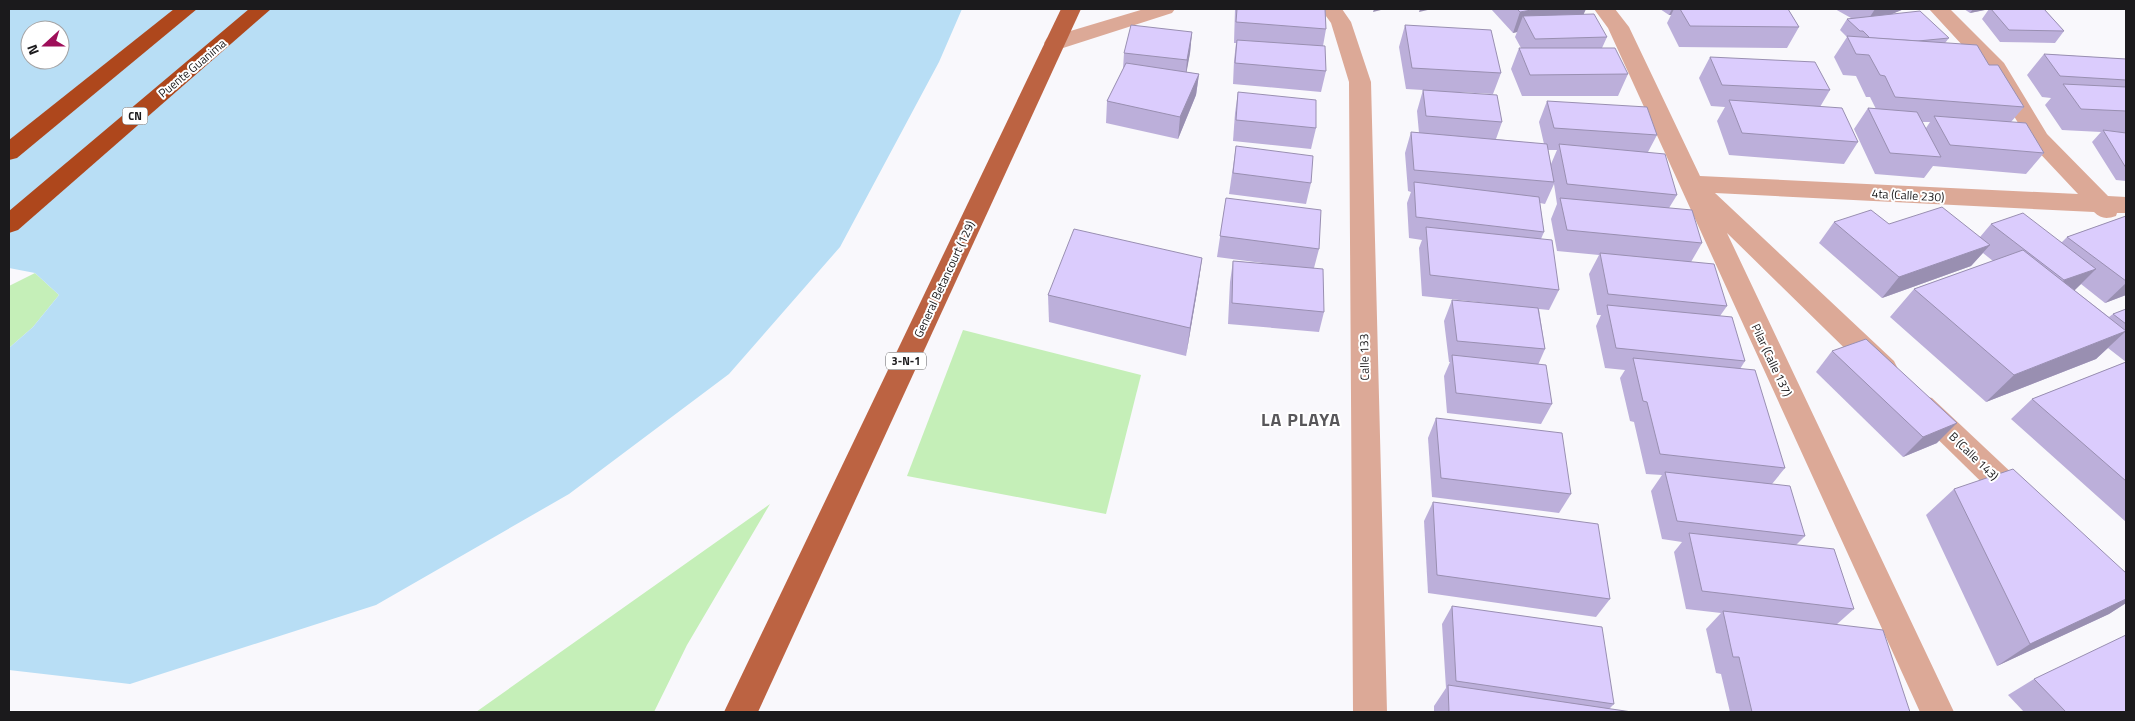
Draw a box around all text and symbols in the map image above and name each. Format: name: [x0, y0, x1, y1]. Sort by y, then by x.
north arrow: [20, 20, 70, 70]
street label: Puente Guanima: [154, 34, 230, 102]
text: N: [21, 42, 44, 58]
road number: CN: [122, 108, 148, 124]
street label: 4ta (Calle 230): [1871, 184, 1945, 206]
street label: General Betancourt (129): [909, 217, 979, 341]
street label: Pilar (Calle 137): [1747, 320, 1797, 400]
street label: Calle 133: [1354, 333, 1374, 381]
road number: 3-N-1: [886, 352, 926, 370]
district label: LA PLAYA: [1261, 406, 1341, 433]
street label: B (Calle 143): [1945, 427, 2003, 485]

